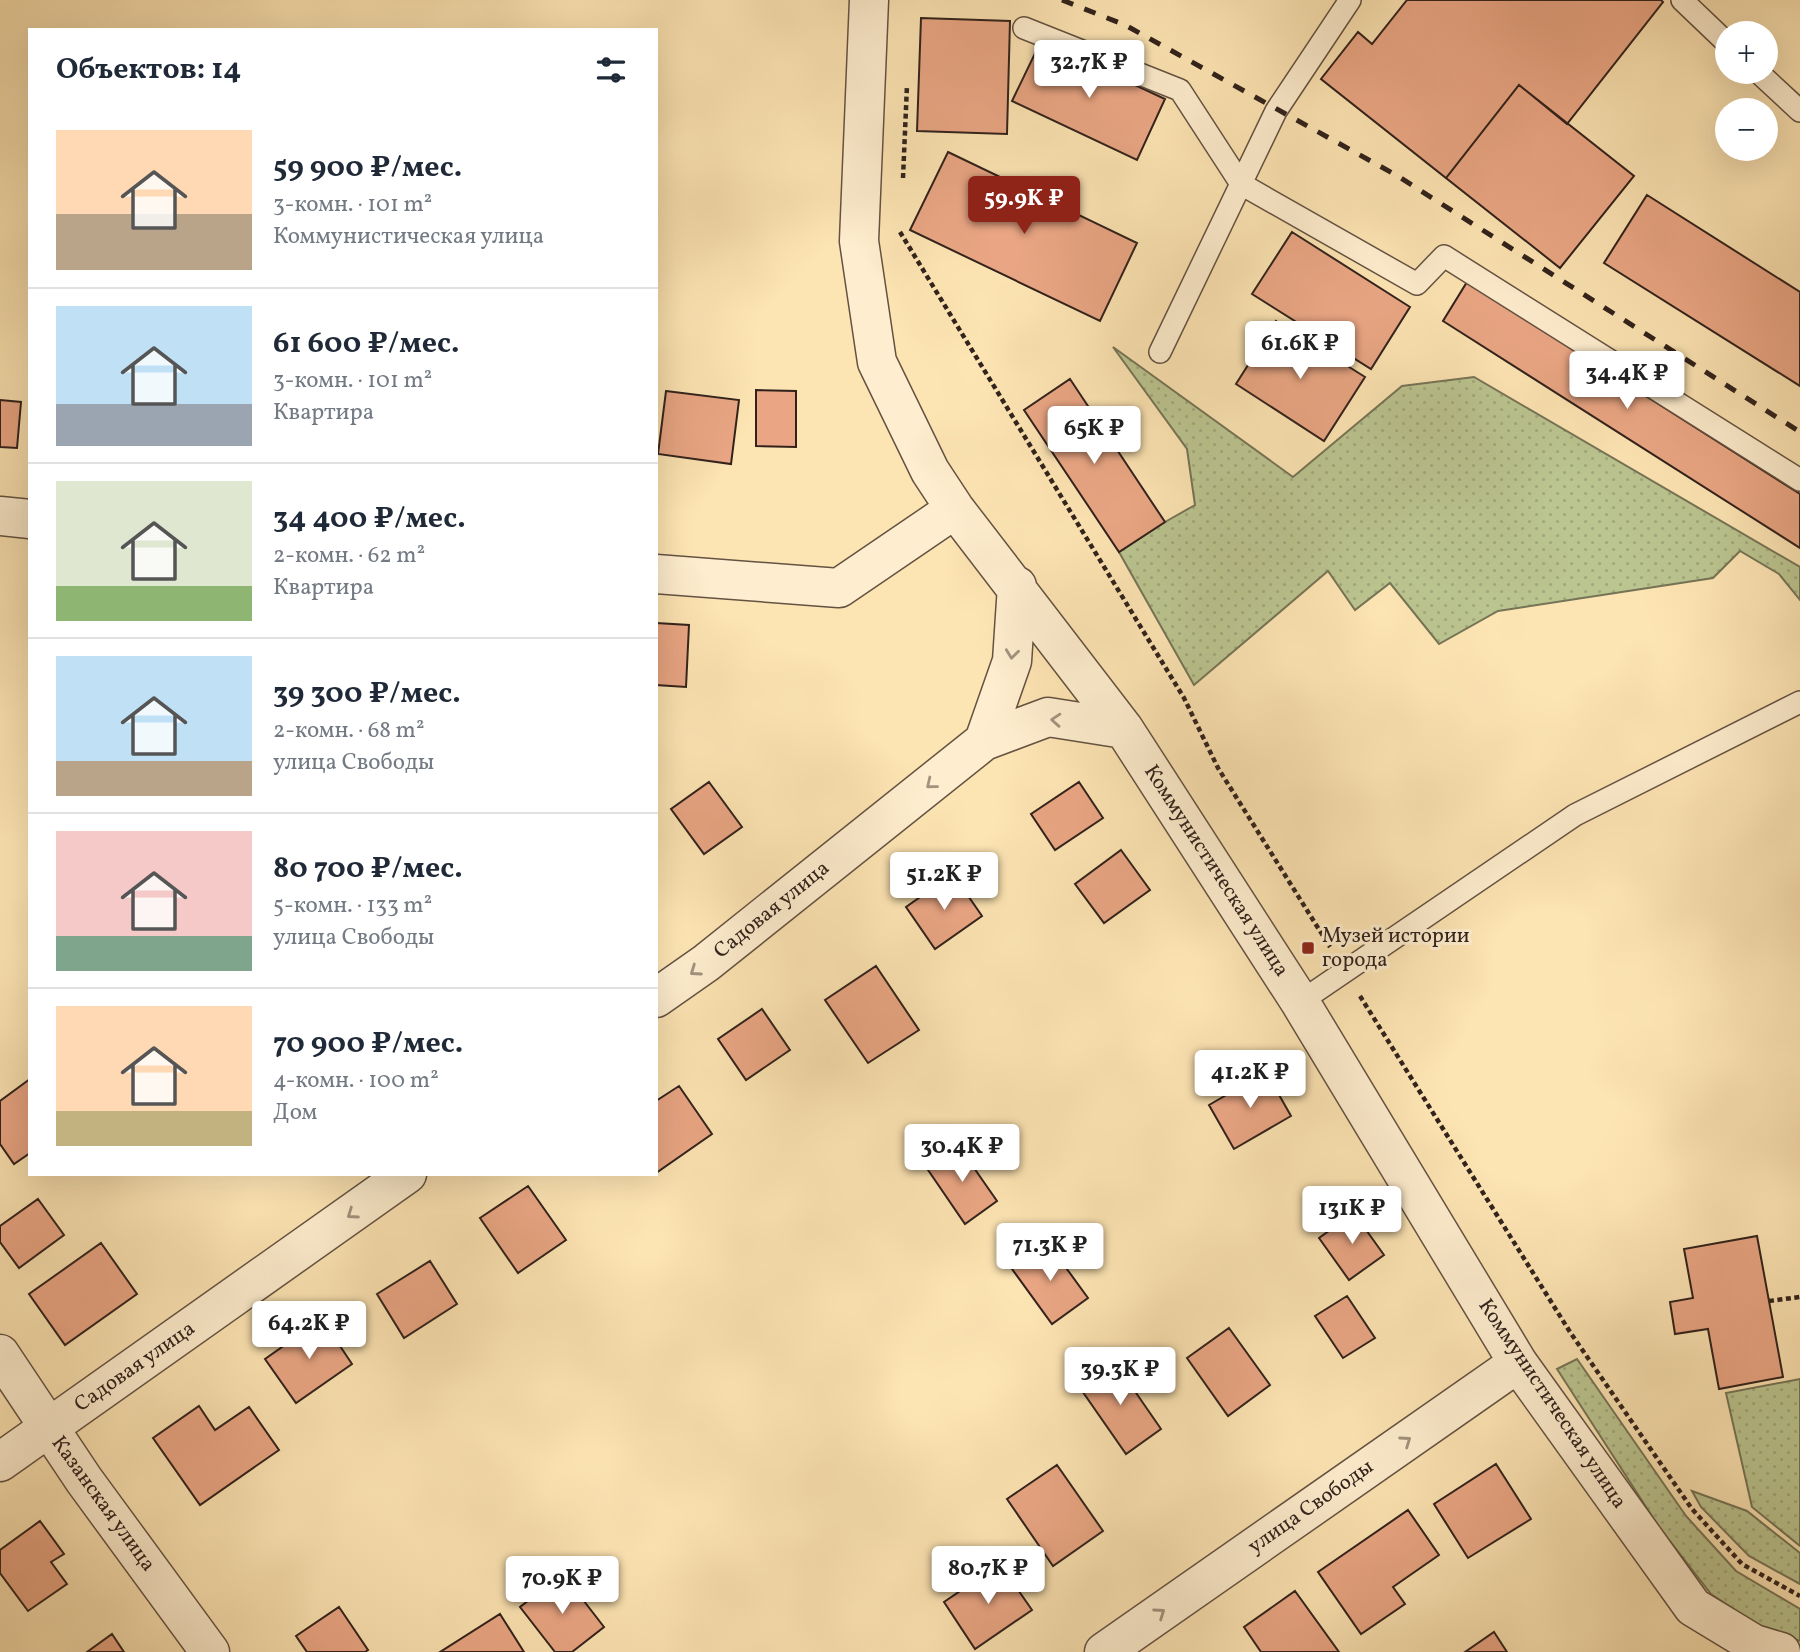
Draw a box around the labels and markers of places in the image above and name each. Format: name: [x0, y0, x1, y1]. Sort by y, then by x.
pin: 32.7K ₽: [1024, 41, 1154, 100]
pin: 59.9K ₽: [959, 176, 1089, 236]
pin: 61.6K ₽: [1235, 322, 1365, 381]
pin: 34.4K ₽: [1562, 352, 1692, 411]
pin: 65K ₽: [1045, 406, 1143, 466]
pin: 51.2K ₽: [879, 852, 1009, 912]
place label: Музей истории города: [1322, 922, 1470, 975]
marker: Музей истории города: [1300, 940, 1316, 956]
pin: 41.2K ₽: [1185, 1050, 1315, 1110]
pin: 30.4K ₽: [897, 1124, 1027, 1184]
pin: 131K ₽: [1295, 1186, 1409, 1246]
pin: 71.3K ₽: [985, 1224, 1115, 1283]
pin: 64.2K ₽: [244, 1302, 374, 1361]
pin: 39.3K ₽: [1055, 1348, 1185, 1407]
pin: 80.7K ₽: [923, 1546, 1053, 1606]
pin: 70.9K ₽: [497, 1556, 627, 1616]

